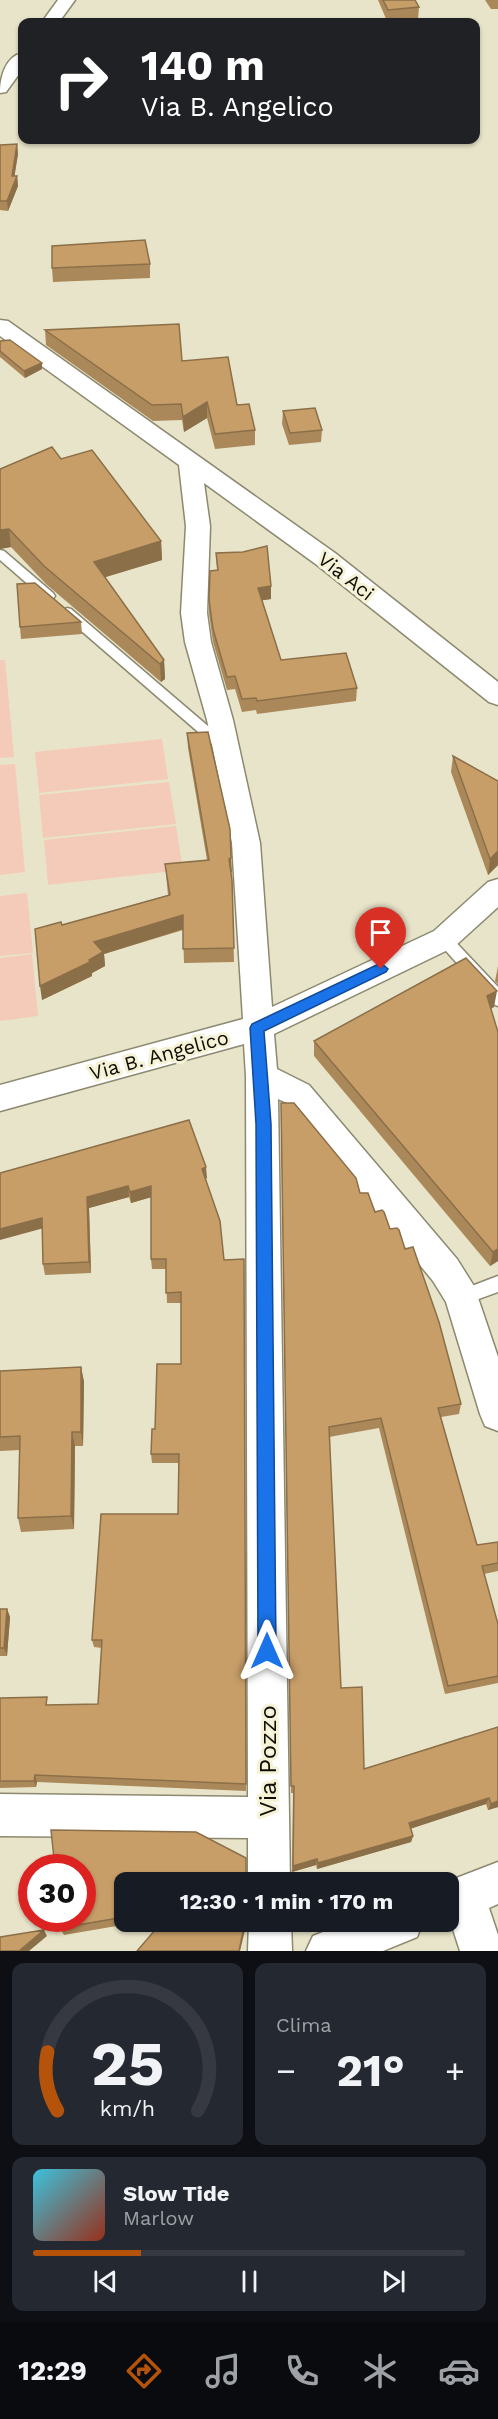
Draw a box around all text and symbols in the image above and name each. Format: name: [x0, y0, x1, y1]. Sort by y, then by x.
text: 140 m: [141, 41, 265, 90]
icon: right: [42, 42, 120, 120]
text: Via B. Angelico: [141, 91, 334, 123]
street label: Via Aci: [313, 547, 379, 605]
pin: [355, 907, 406, 969]
icon: arrive: [364, 916, 397, 949]
street label: Via B. Angelico: [87, 1025, 231, 1085]
position arrow: [235, 1619, 299, 1683]
street label: Via Pozzo: [254, 1705, 282, 1817]
speed limit sign: 30: [18, 1854, 96, 1932]
text: 12:30 · 1 min · 170 m: [180, 1889, 393, 1914]
text: Clima: [276, 2013, 332, 2037]
text: 25: [91, 2027, 164, 2100]
text: 21°: [336, 2044, 405, 2097]
text: −: [276, 2051, 296, 2090]
text: +: [445, 2051, 465, 2090]
text: km/h: [100, 2096, 155, 2121]
text: Slow Tide: [123, 2181, 230, 2206]
text: Marlow: [123, 2206, 194, 2230]
icon: previous: [89, 2265, 122, 2298]
icon: pause: [233, 2265, 266, 2298]
icon: next: [377, 2265, 410, 2298]
icon: directions: [123, 2350, 165, 2392]
icon: music: [202, 2350, 244, 2392]
icon: phone: [281, 2350, 323, 2392]
icon: climate: [359, 2350, 401, 2392]
icon: car: [438, 2350, 480, 2392]
text: 12:29: [18, 2355, 87, 2387]

